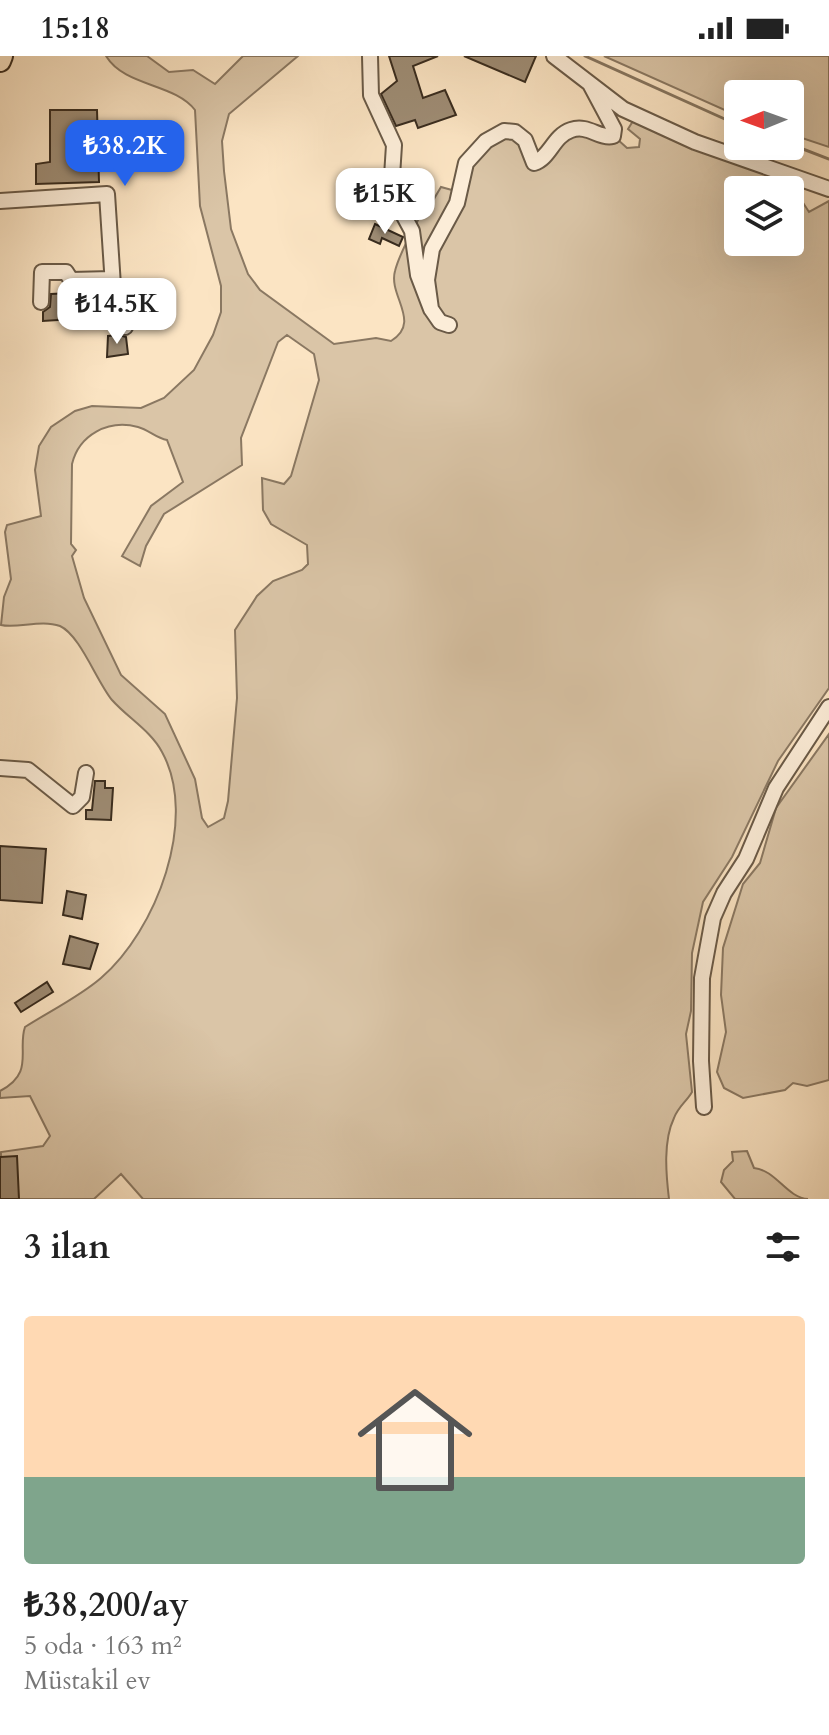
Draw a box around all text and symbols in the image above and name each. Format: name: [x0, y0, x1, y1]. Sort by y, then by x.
text: 15:18: [40, 8, 110, 49]
north arrow: [724, 80, 804, 160]
map controls: [724, 80, 804, 256]
pin: ₺38.2K: [60, 120, 190, 188]
text: ₺38.2K: [83, 128, 167, 163]
pin: ₺15K: [338, 168, 432, 236]
text: ₺15K: [354, 176, 416, 211]
button: layers: [724, 176, 804, 256]
pin: ₺14.5K: [52, 278, 182, 346]
text: ₺14.5K: [75, 286, 159, 321]
text: 3 ilan: [24, 1224, 110, 1270]
icon: filters: [761, 1225, 805, 1269]
icon: home: [343, 1368, 487, 1512]
text: ₺38,200/ay: [24, 1582, 189, 1628]
text: 5 oda · 163 m²: [24, 1628, 182, 1663]
text: Müstakil ev: [24, 1663, 151, 1698]

